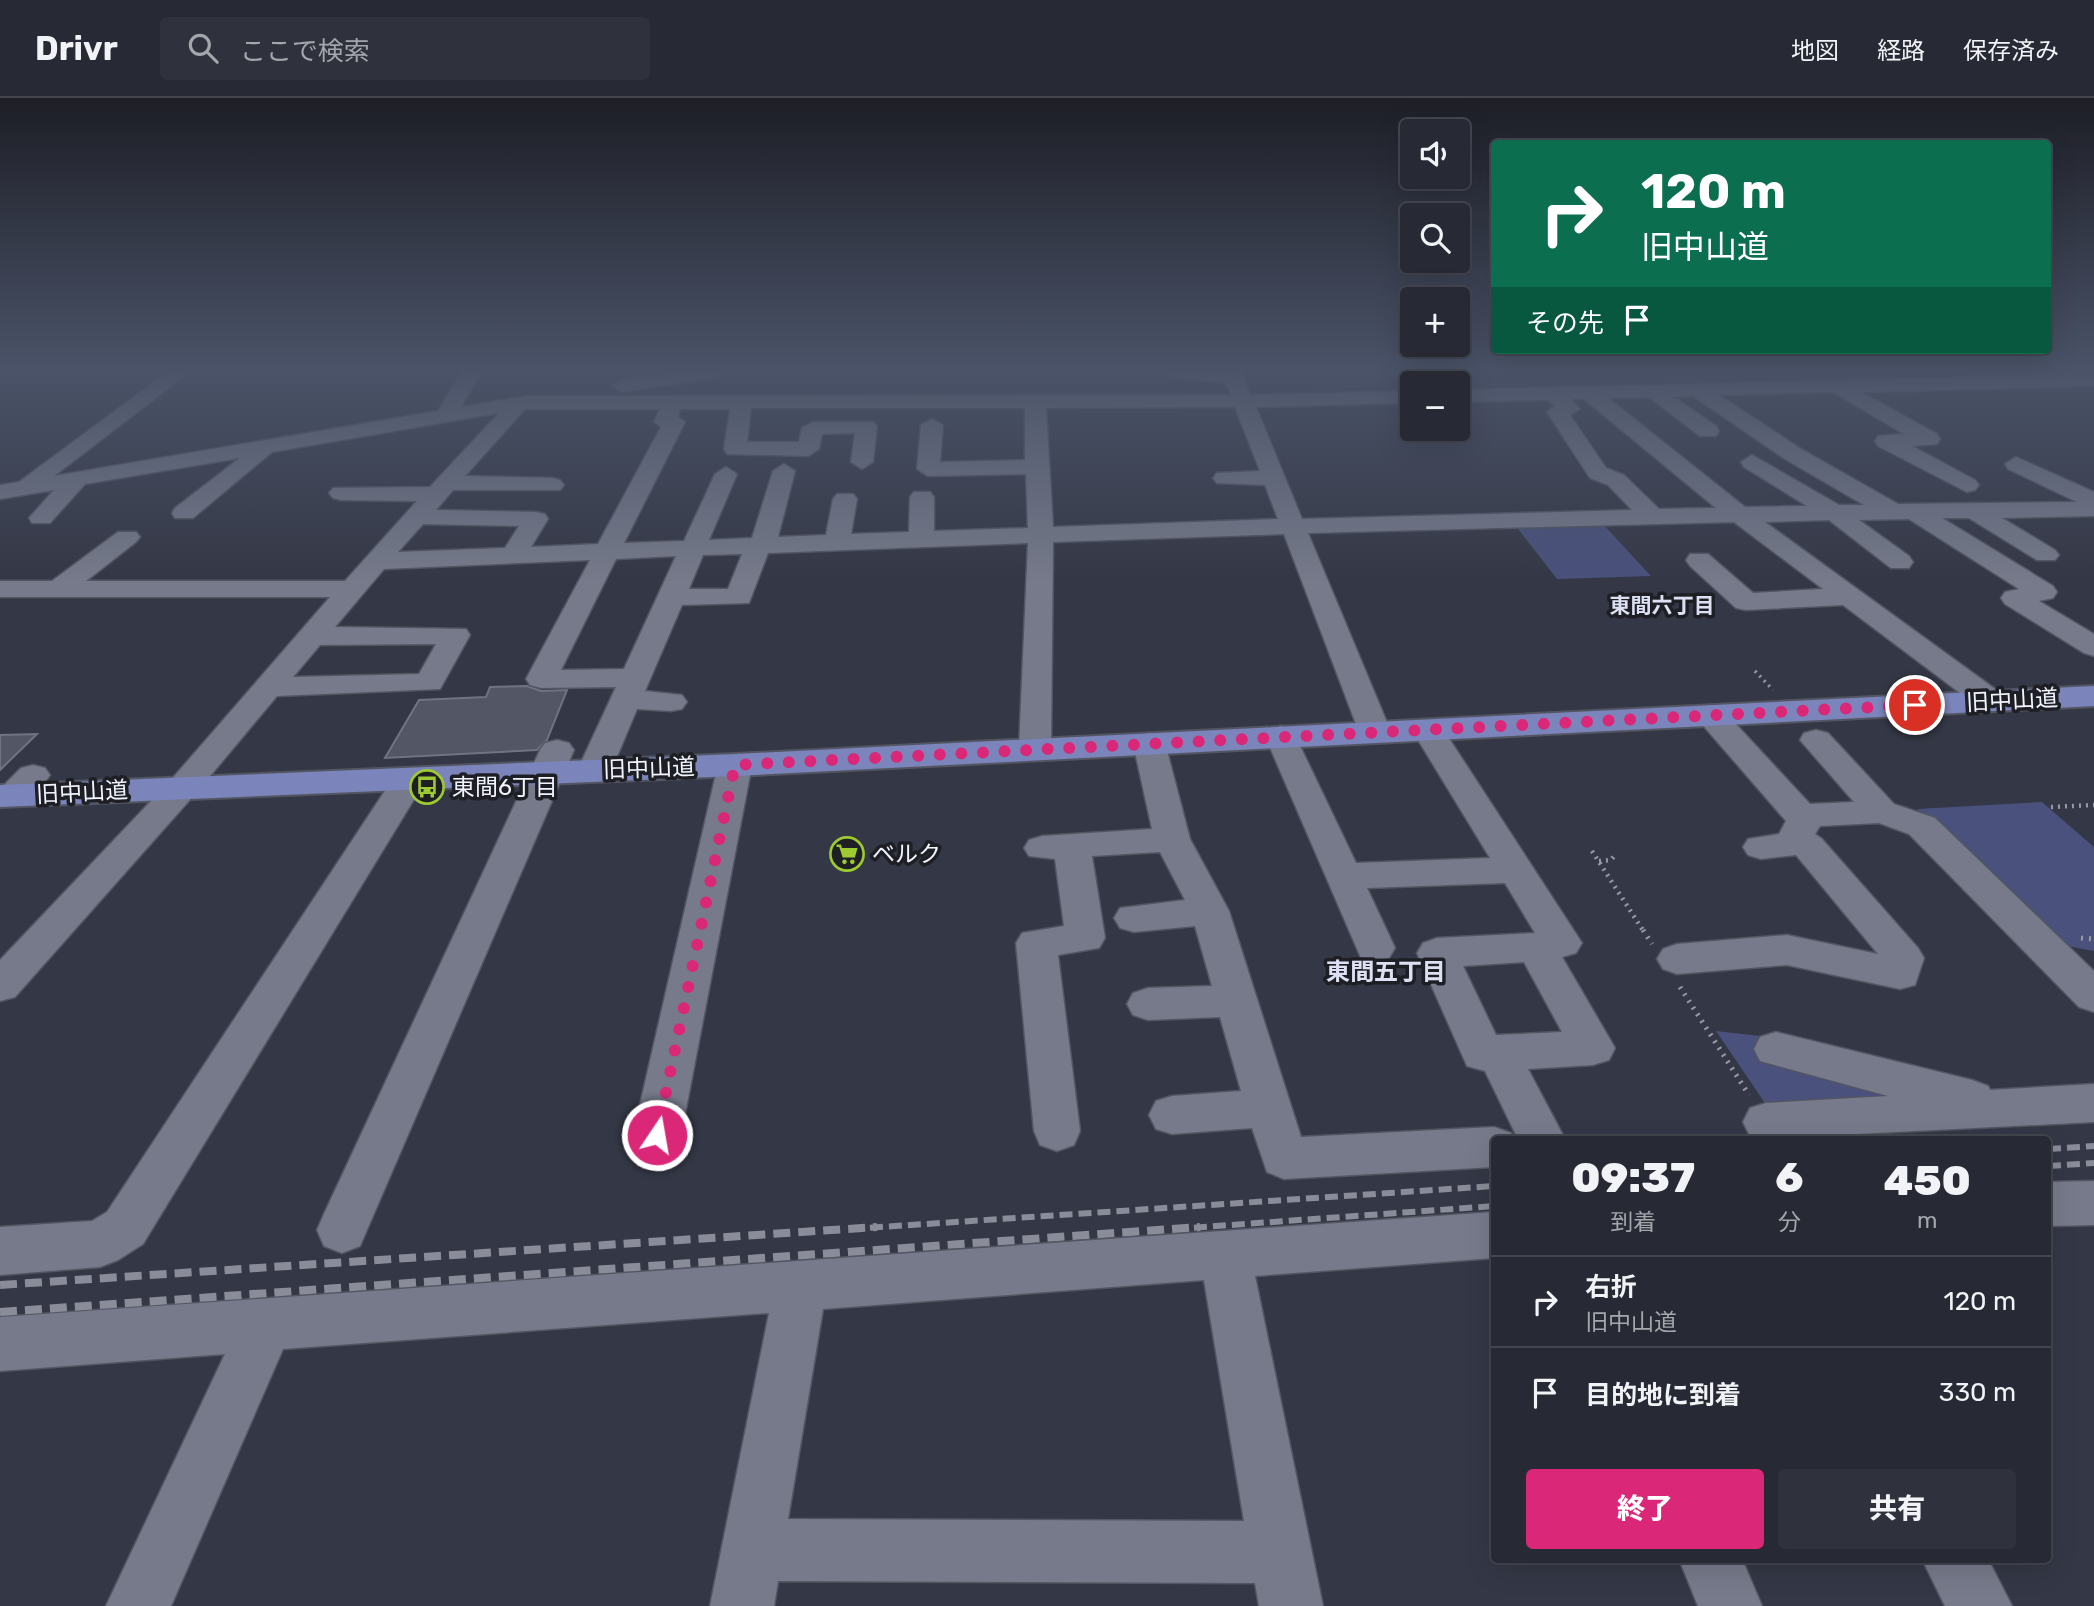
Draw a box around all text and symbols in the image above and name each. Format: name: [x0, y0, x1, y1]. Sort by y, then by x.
search box: [160, 17, 650, 80]
text: Drivr: [35, 29, 118, 68]
icon: search: [184, 29, 222, 67]
text: ここで検索: [240, 36, 370, 67]
text: 地図: [1791, 37, 1839, 65]
text: 経路: [1877, 37, 1925, 65]
text: 保存済み: [1963, 37, 2059, 65]
map controls: [1400, 119, 1470, 441]
button: sound: [1400, 119, 1470, 189]
text: 120 m: [1641, 162, 1786, 220]
icon: right: [1526, 168, 1617, 259]
button: search: [1400, 203, 1470, 273]
text: 旧中山道: [1641, 228, 1769, 266]
button: +: [1400, 287, 1470, 357]
icon: arrive: [1618, 301, 1656, 339]
text: その先: [1526, 308, 1604, 339]
button: −: [1400, 371, 1470, 441]
district label: 東間六丁目: [1610, 593, 1715, 618]
pin: [1885, 675, 1945, 735]
street label: 旧中山道: [1965, 684, 2059, 716]
icon: arrive: [1896, 686, 1934, 724]
street label: 旧中山道: [603, 752, 695, 784]
bus stop icon: 東間6丁目: [408, 768, 446, 806]
place label: 東間6丁目: [452, 773, 558, 801]
street label: 旧中山道: [35, 776, 129, 808]
supermarket icon: ベルク: [828, 835, 866, 873]
place label: ベルク: [872, 840, 941, 868]
district label: 東間五丁目: [1326, 958, 1446, 986]
position arrow: [620, 1098, 694, 1172]
text: 09:37: [1571, 1153, 1695, 1203]
text: 6: [1775, 1153, 1803, 1203]
text: 450: [1884, 1156, 1971, 1206]
text: m: [1917, 1206, 1937, 1234]
text: 到着: [1610, 1208, 1656, 1236]
text: 分: [1778, 1208, 1801, 1236]
text: 右折: [1585, 1272, 1637, 1303]
icon: right: [1526, 1283, 1564, 1321]
text: 120 m: [1944, 1286, 2016, 1317]
text: 旧中山道: [1585, 1308, 1677, 1336]
icon: arrive: [1526, 1374, 1564, 1412]
text: 330 m: [1939, 1377, 2016, 1408]
text: 目的地に到着: [1585, 1380, 1741, 1411]
button: 終了: [1526, 1469, 1764, 1549]
button: 共有: [1778, 1469, 2016, 1549]

